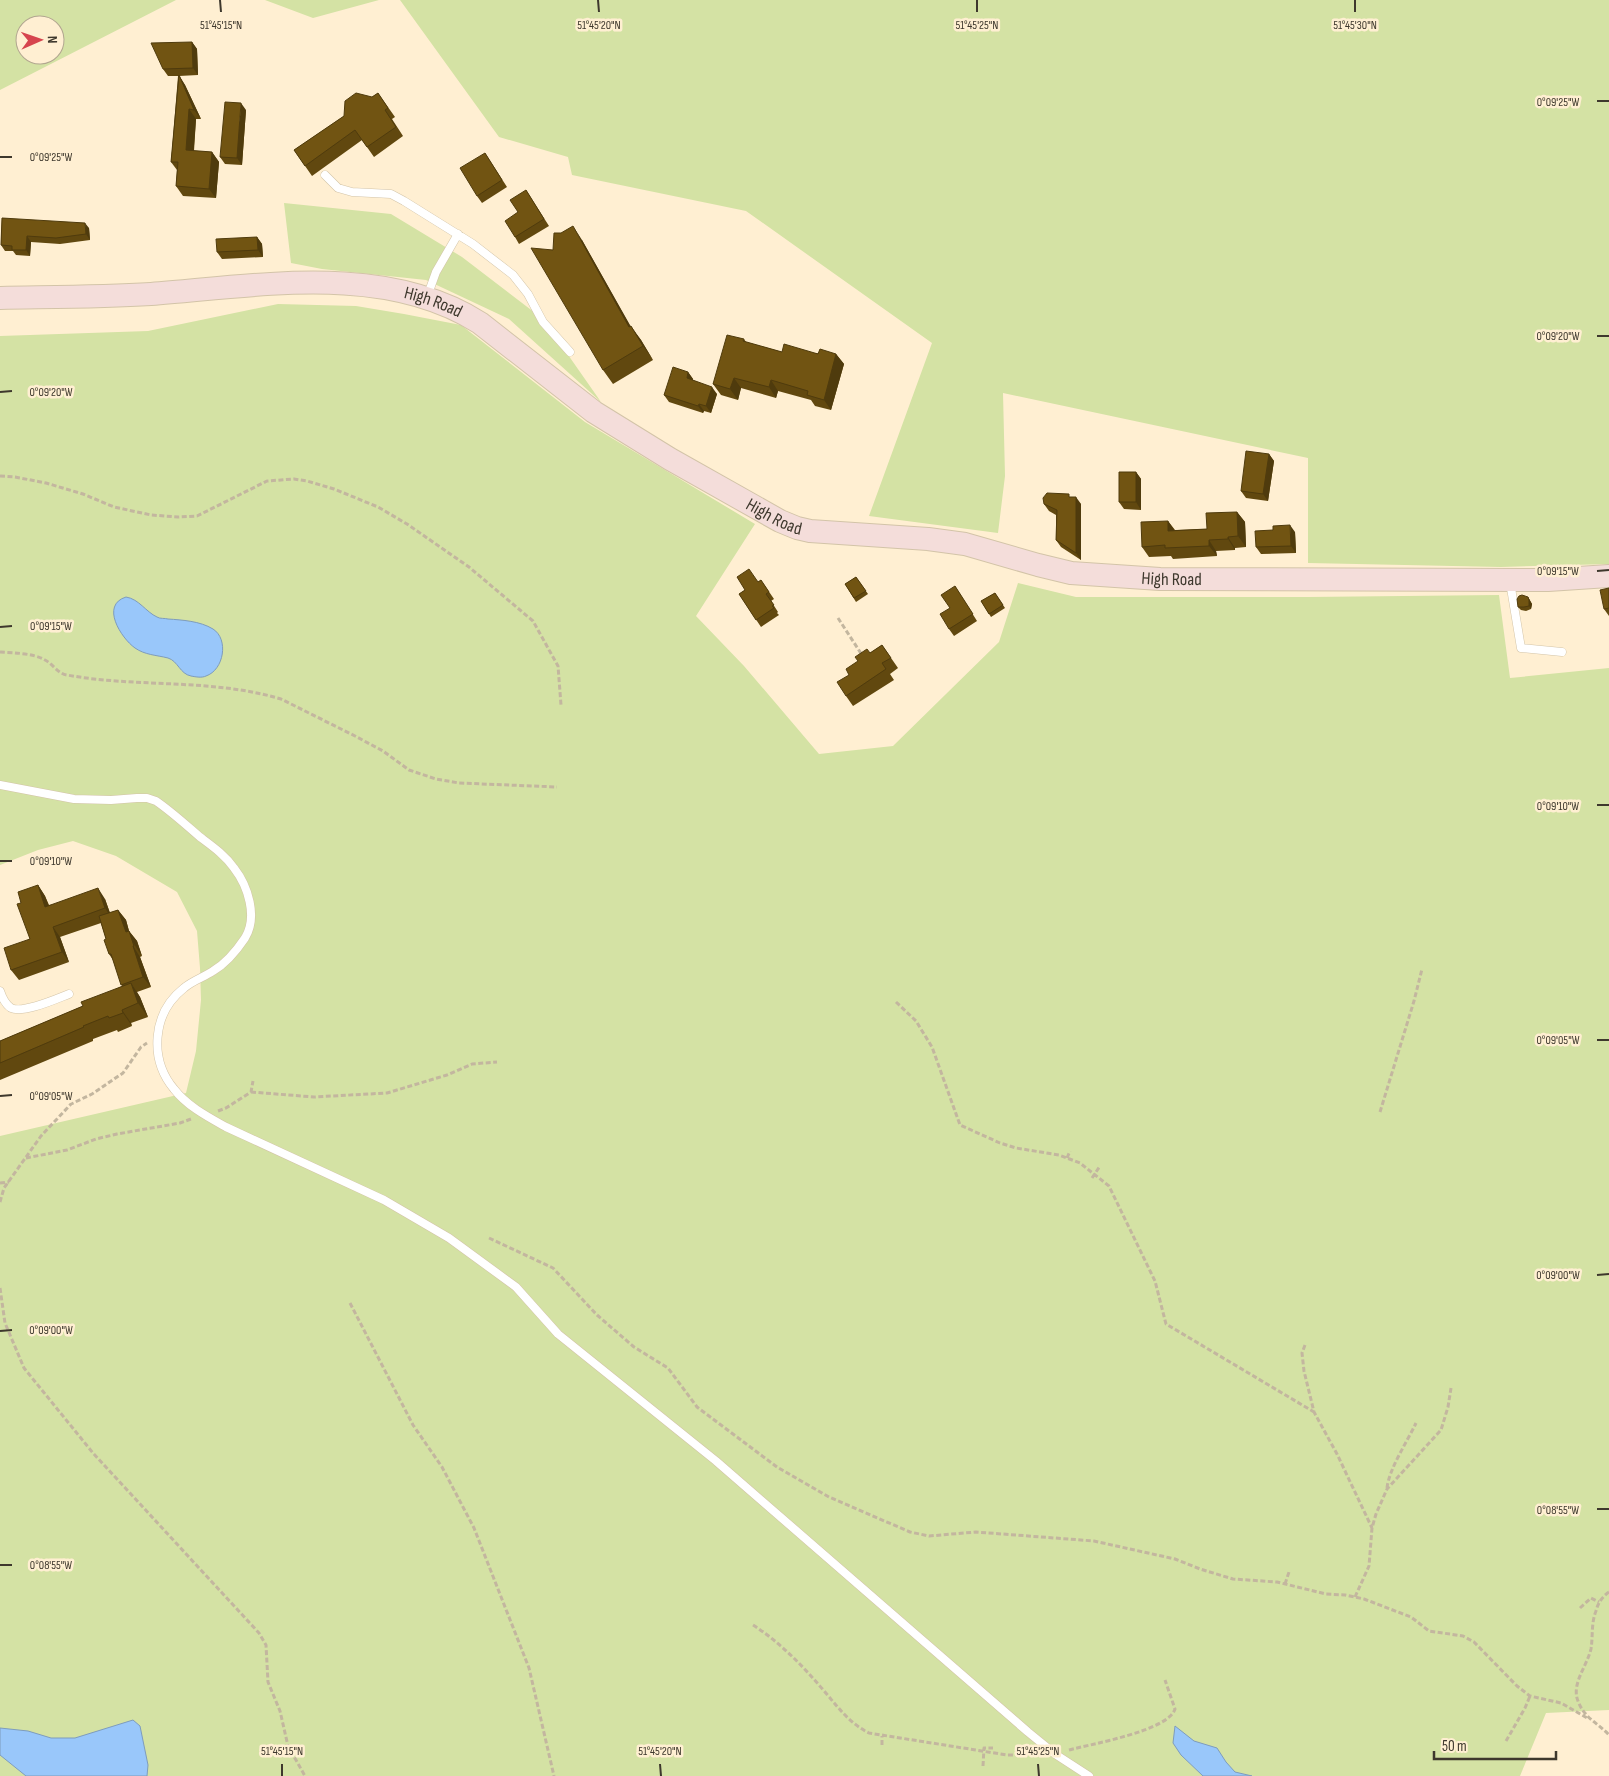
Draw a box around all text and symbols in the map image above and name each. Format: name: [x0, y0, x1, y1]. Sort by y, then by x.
north arrow: [15, 15, 65, 65]
text: 51°45'15"N: [200, 18, 242, 33]
text: 51°45'20"N: [577, 18, 621, 33]
text: 51°45'25"N: [956, 18, 998, 33]
text: 51°45'30"N: [1333, 18, 1377, 33]
text: N: [44, 36, 61, 44]
text: 0°09'25"W: [1537, 95, 1579, 110]
text: 0°09'25"W: [30, 150, 72, 165]
street label: High Road: [402, 282, 466, 322]
text: 0°09'20"W: [1536, 329, 1580, 344]
text: 0°09'20"W: [29, 385, 73, 400]
street label: High Road: [742, 494, 804, 539]
text: 0°09'15"W: [1537, 564, 1579, 579]
street label: High Road: [1141, 567, 1202, 590]
text: 0°09'15"W: [30, 619, 72, 634]
text: 0°09'10"W: [1537, 799, 1579, 814]
text: 0°09'10"W: [30, 854, 72, 869]
text: 0°09'05"W: [1537, 1033, 1580, 1048]
text: 0°09'05"W: [30, 1089, 73, 1104]
text: 0°09'00"W: [1536, 1268, 1580, 1283]
text: 0°09'00"W: [29, 1323, 73, 1338]
text: 0°08'55"W: [1537, 1503, 1579, 1518]
text: 0°08'55"W: [30, 1558, 72, 1573]
scale bar: [1434, 1728, 1556, 1760]
text: 50 m: [1442, 1737, 1467, 1756]
text: 51°45'15"N: [261, 1744, 303, 1759]
text: 51°45'20"N: [638, 1744, 682, 1759]
text: 51°45'25"N: [1017, 1744, 1059, 1759]

